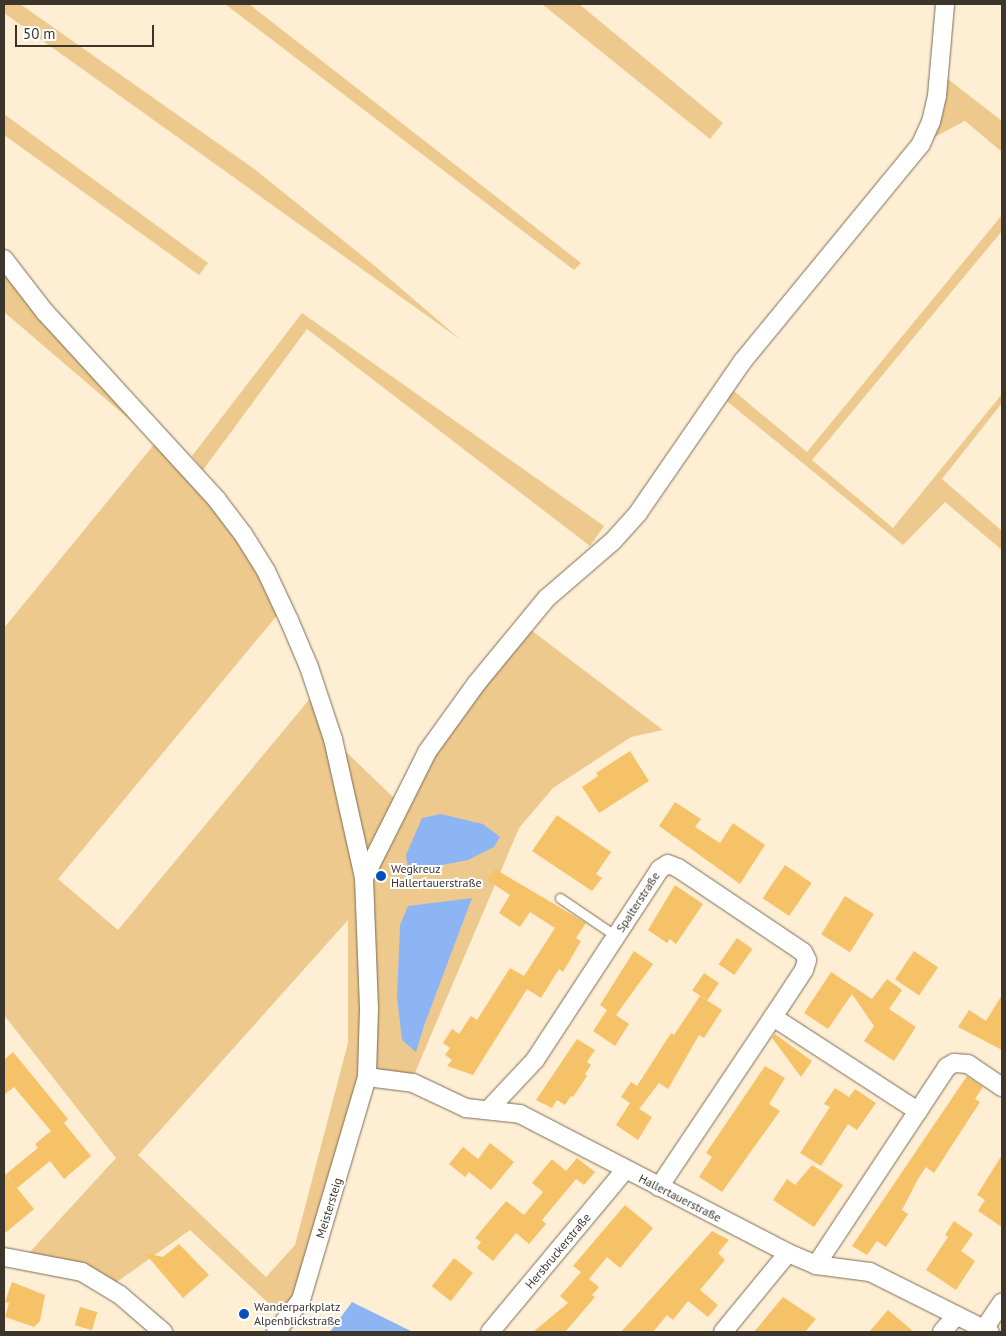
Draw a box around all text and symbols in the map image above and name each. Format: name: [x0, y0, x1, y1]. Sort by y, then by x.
scale bar: [18, 15, 156, 47]
text: 50 m: [23, 24, 56, 43]
place label: Wegkreuz Hallertauerstraße: [391, 862, 482, 890]
street label: Spalterstraße: [613, 869, 663, 935]
marker: Wegkreuz Hallertauerstraße: [375, 870, 387, 882]
street label: Hallertauerstraße: [636, 1171, 724, 1225]
street label: Meistersteig: [313, 1176, 345, 1240]
street label: Hersbruckerstraße: [522, 1210, 594, 1292]
place label: Wanderparkplatz Alpenblickstraße: [254, 1300, 340, 1328]
marker: Wanderparkplatz Alpenblickstraße: [238, 1308, 250, 1320]

